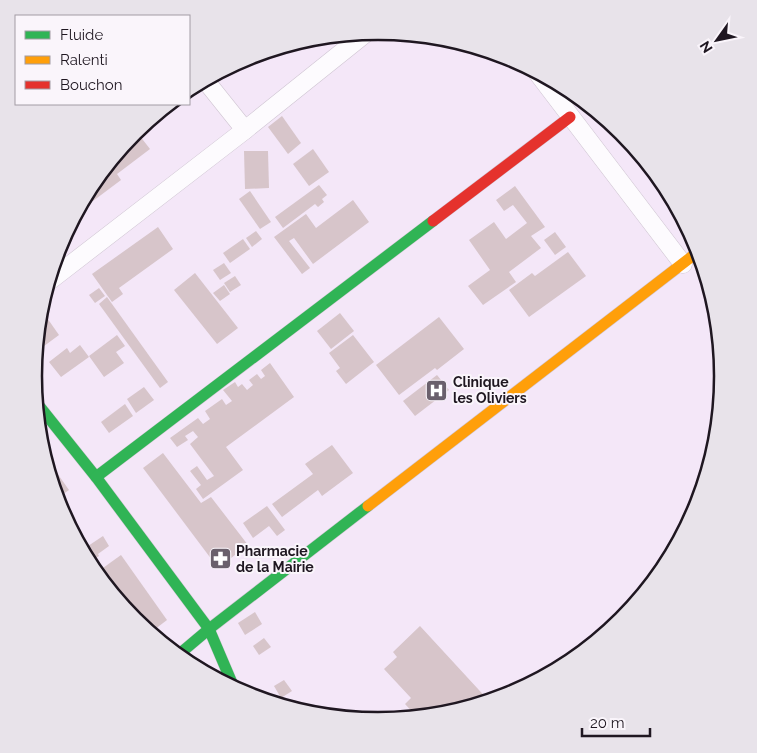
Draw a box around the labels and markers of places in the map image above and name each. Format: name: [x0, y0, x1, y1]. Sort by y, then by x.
place label: Clinique les Oliviers: [453, 374, 527, 406]
hospital icon: Clinique les Oliviers: [425, 378, 449, 402]
place label: Pharmacie de la Mairie: [236, 543, 314, 575]
pharmacy icon: Pharmacie de la Mairie: [208, 547, 232, 571]

